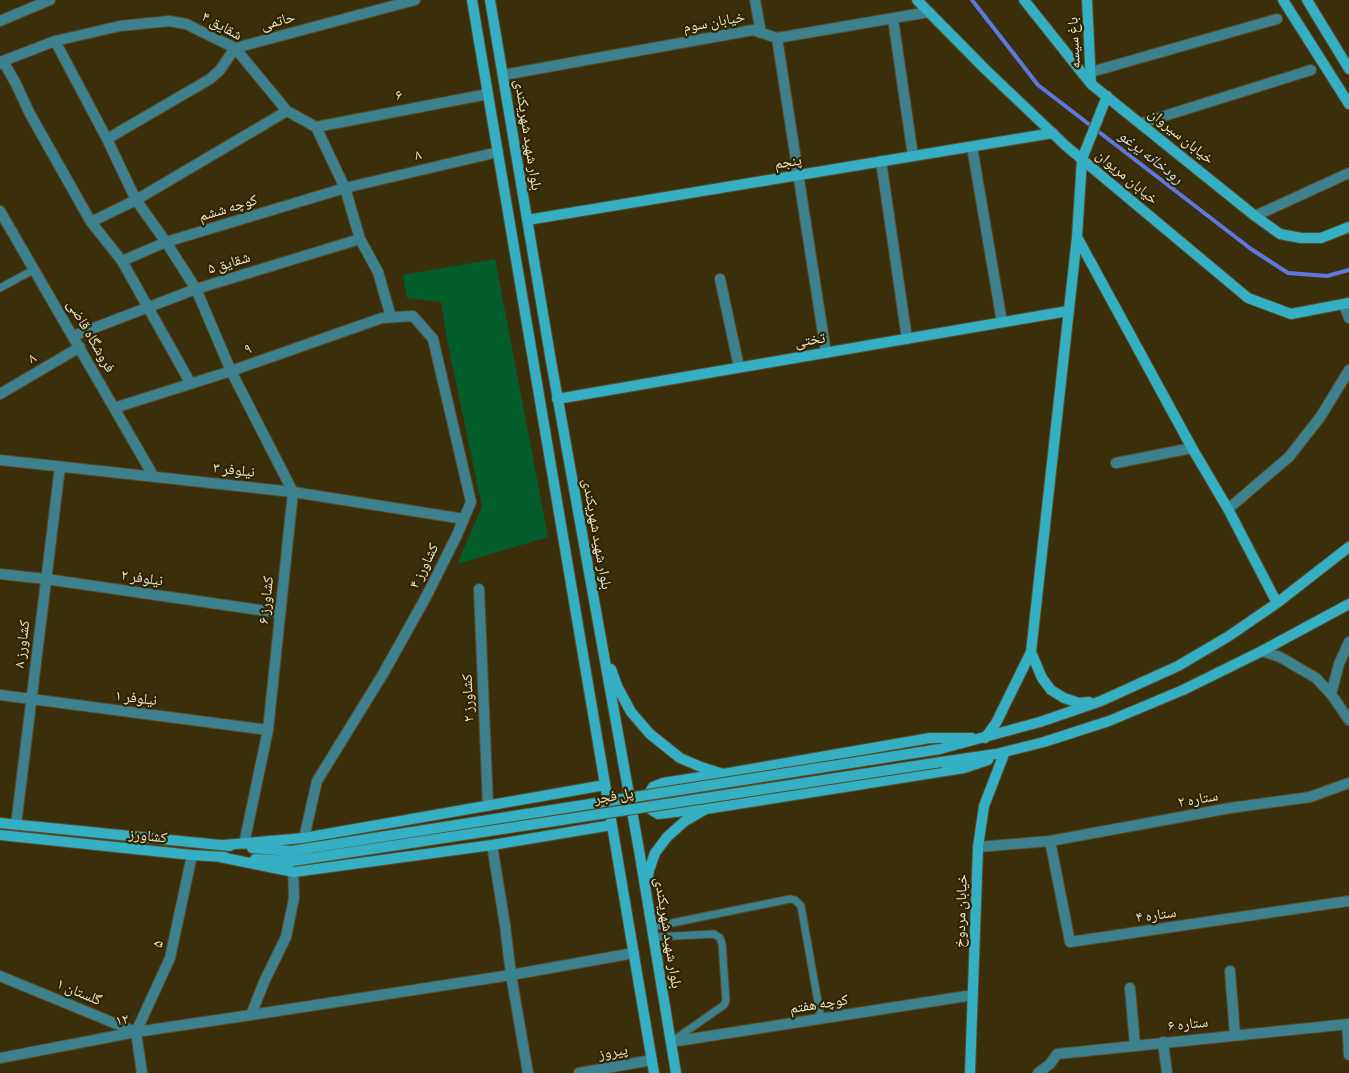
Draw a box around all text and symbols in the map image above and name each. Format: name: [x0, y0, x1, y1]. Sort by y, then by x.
street label: شقایق ۴: [198, 8, 246, 44]
street label: حاتمی: [259, 8, 297, 34]
street label: خیابان سوم: [682, 8, 746, 36]
street label: باغ سیسه: [1064, 17, 1084, 69]
street label: بلوار شهید شهریکندی: [510, 78, 546, 192]
street label: ۶: [394, 86, 404, 104]
street label: خیابان سیروان: [1145, 104, 1217, 168]
water label: رودخانه یرغو: [1115, 126, 1187, 188]
street label: ۸: [413, 145, 423, 165]
street label: خیابان مریوان: [1092, 146, 1162, 208]
street label: پنجم: [773, 151, 803, 173]
street label: کوچه ششم: [197, 191, 259, 225]
street label: شقایق ۵: [205, 248, 253, 278]
street label: فروشگاه قاضی: [63, 296, 119, 376]
street label: تختی: [793, 329, 827, 351]
street label: ۹: [242, 339, 254, 359]
street label: ۸: [25, 349, 39, 367]
street label: نیلوفر ۳: [212, 459, 256, 481]
street label: بلوار شهید شهریکندی: [578, 477, 616, 591]
street label: کشاورز ۴: [405, 540, 443, 592]
street label: نیلوفر ۲: [120, 566, 164, 590]
street label: کشاورز ۶: [255, 575, 277, 625]
street label: کشاورز ۸: [10, 619, 34, 669]
street label: کشاورز ۲: [458, 674, 478, 722]
street label: نیلوفر ۱: [114, 687, 158, 709]
street label: پل فجر: [593, 784, 635, 808]
street label: ستاره ۲: [1176, 787, 1220, 811]
street label: کشاورز: [128, 825, 168, 847]
street label: خیابان مردوخ: [951, 874, 971, 948]
street label: بلوار شهید شهریکندی: [650, 876, 686, 990]
street label: ستاره ۴: [1135, 903, 1177, 927]
street label: ۵: [148, 939, 168, 949]
street label: گلستان ۱: [54, 974, 104, 1010]
street label: کوچه هفتم: [788, 990, 850, 1018]
street label: ۱۲: [114, 1010, 130, 1030]
street label: ستاره ۶: [1167, 1013, 1209, 1035]
street label: پیروز: [597, 1041, 629, 1063]

